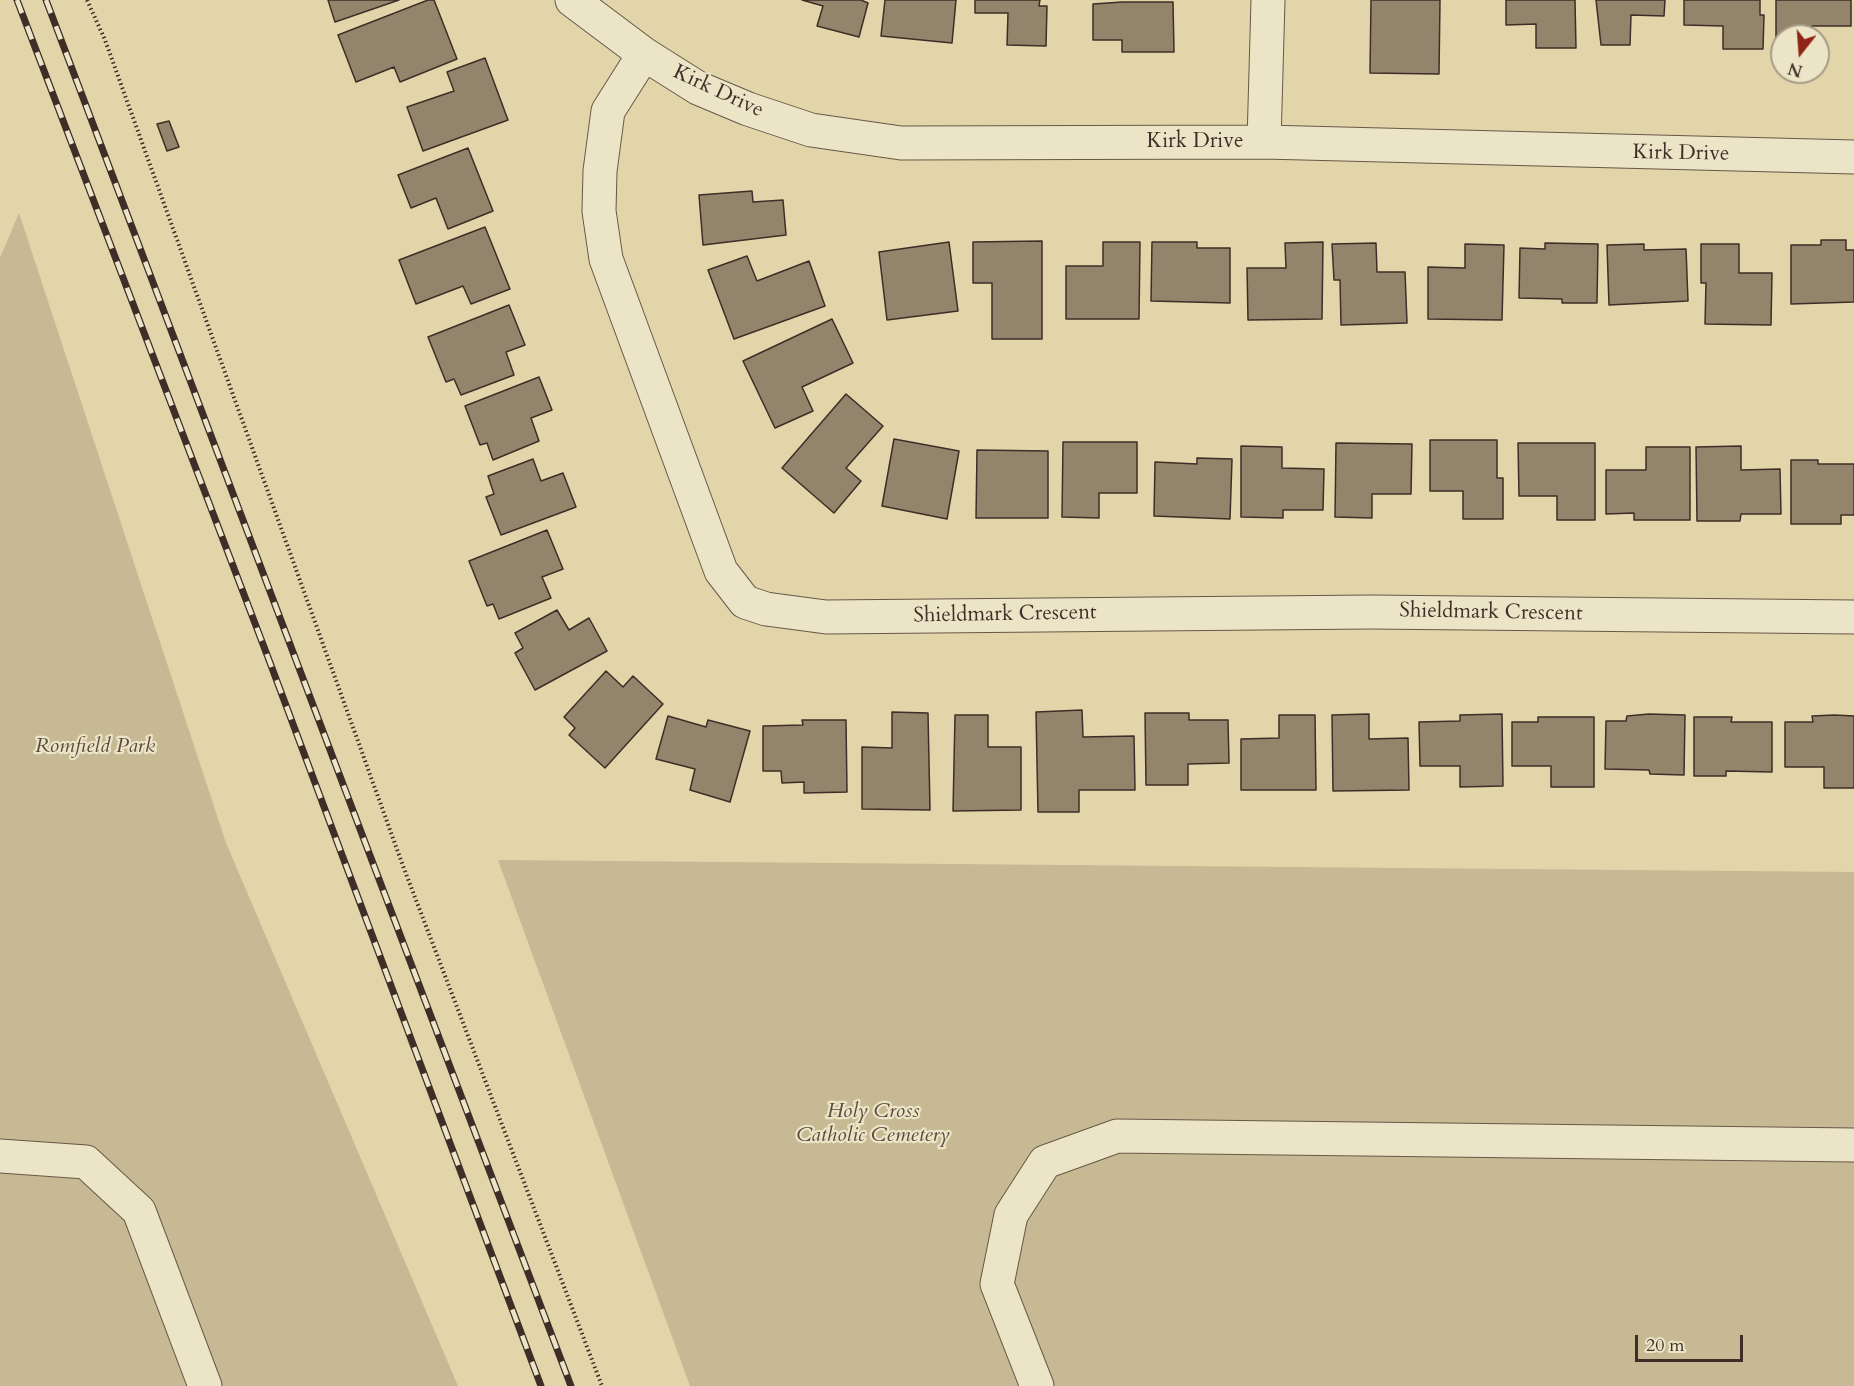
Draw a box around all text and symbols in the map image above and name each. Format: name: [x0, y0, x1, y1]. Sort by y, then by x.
north arrow: [1770, 24, 1830, 84]
text: N: [1785, 57, 1805, 82]
street label: Kirk Drive: [669, 60, 767, 124]
street label: Kirk Drive: [1147, 129, 1243, 155]
street label: Kirk Drive: [1632, 141, 1730, 167]
street label: Shieldmark Crescent: [1399, 599, 1583, 627]
street label: Shieldmark Crescent: [913, 601, 1097, 629]
park label: Romfield Park: [35, 734, 155, 760]
park label: Holy Cross Catholic Cemetery: [796, 1099, 950, 1149]
scale bar: [1638, 1323, 1746, 1361]
text: 20 m: [1646, 1333, 1685, 1358]

